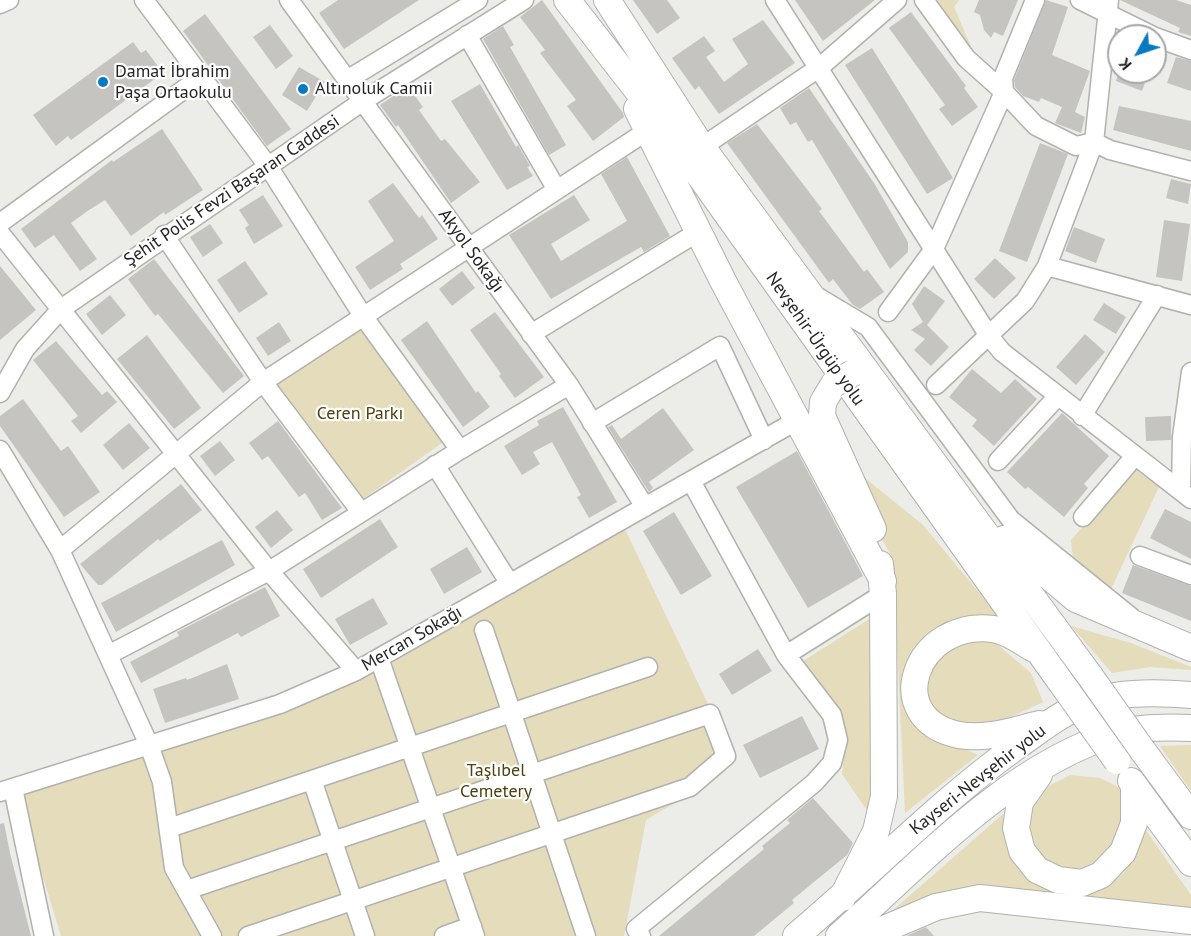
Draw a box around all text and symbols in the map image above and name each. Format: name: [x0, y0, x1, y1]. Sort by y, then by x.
north arrow: [1107, 24, 1167, 84]
text: K: [1114, 54, 1136, 75]
place label: Damat İbrahim Paşa Ortaokulu: [115, 61, 232, 104]
marker: Damat İbrahim Paşa Ortaokulu: [96, 75, 110, 89]
place label: Altınoluk Camii: [315, 78, 433, 100]
marker: Altınoluk Camii: [296, 82, 310, 96]
street label: Şehit Polis Fevzi Başaran Caddesi: [120, 111, 344, 271]
street label: Akyol Sokağı: [433, 205, 509, 297]
street label: Nevşehir-Ürgüp yolu: [761, 268, 869, 410]
park label: Ceren Parkı: [317, 403, 403, 425]
street label: Mercan Sokağı: [358, 602, 466, 676]
street label: Kayseri-Nevşehir yolu: [906, 720, 1050, 840]
park label: Taşlıbel Cemetery: [460, 760, 532, 802]

